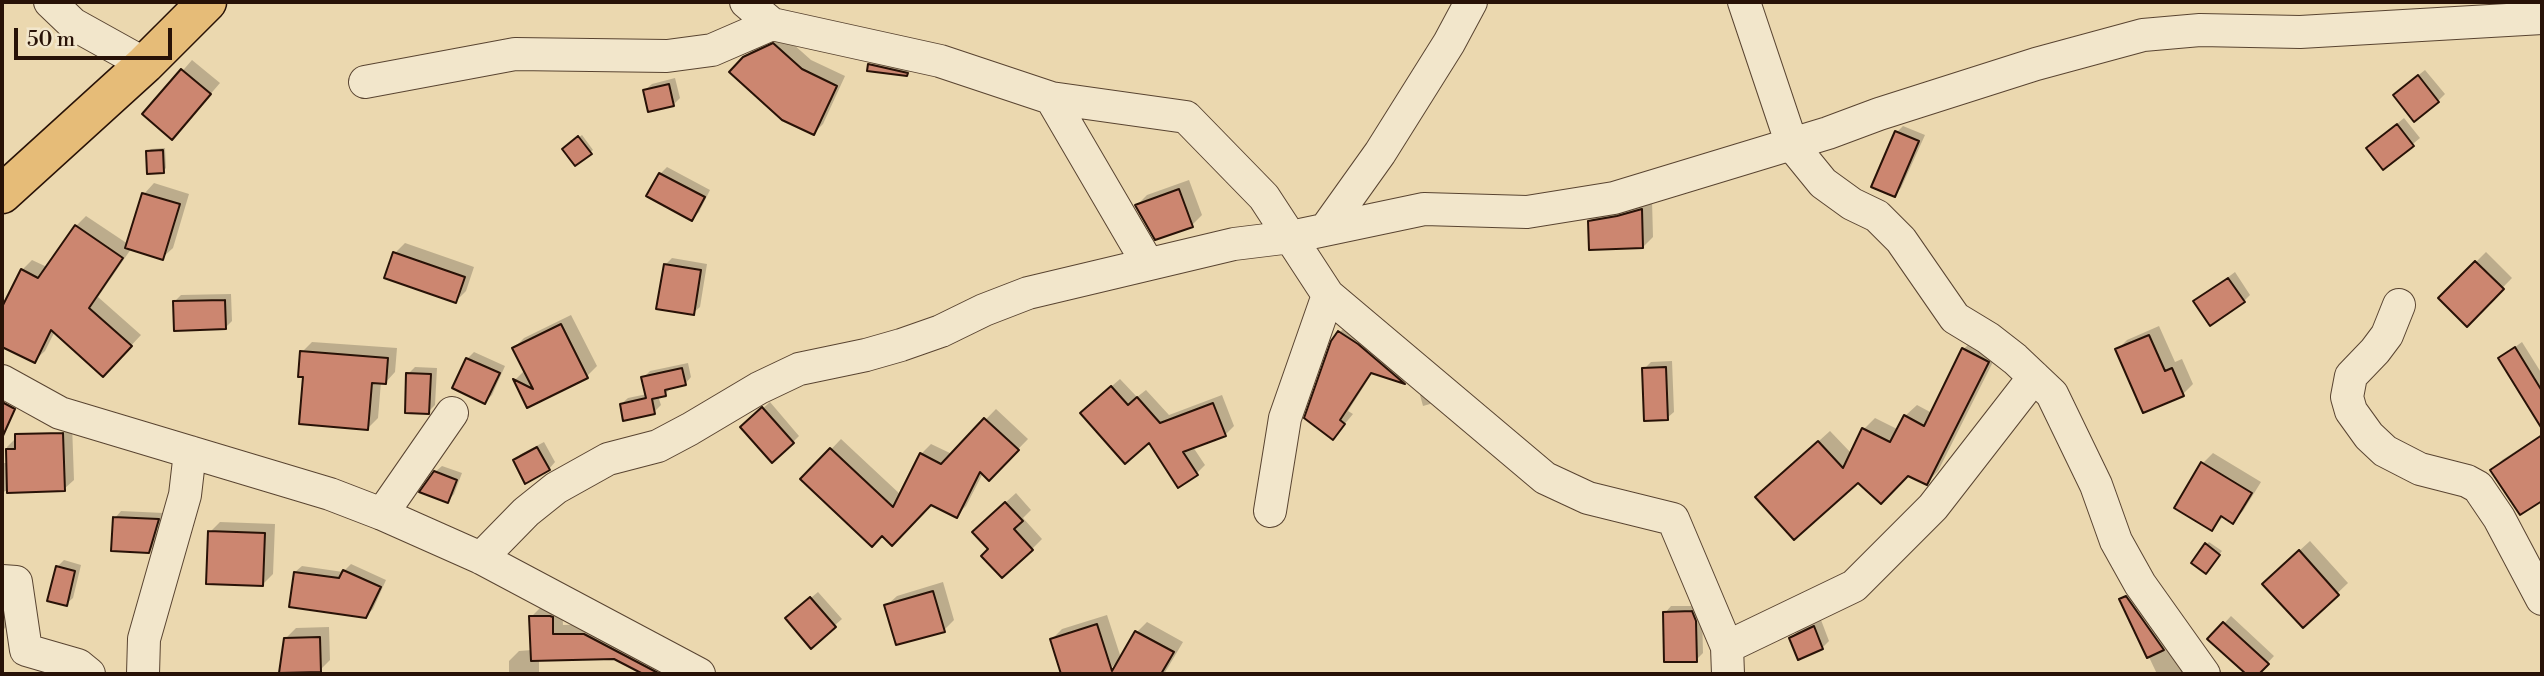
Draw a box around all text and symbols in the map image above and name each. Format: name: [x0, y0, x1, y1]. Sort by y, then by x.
scale bar: [18, 14, 175, 58]
text: 50 m: [27, 27, 75, 53]

